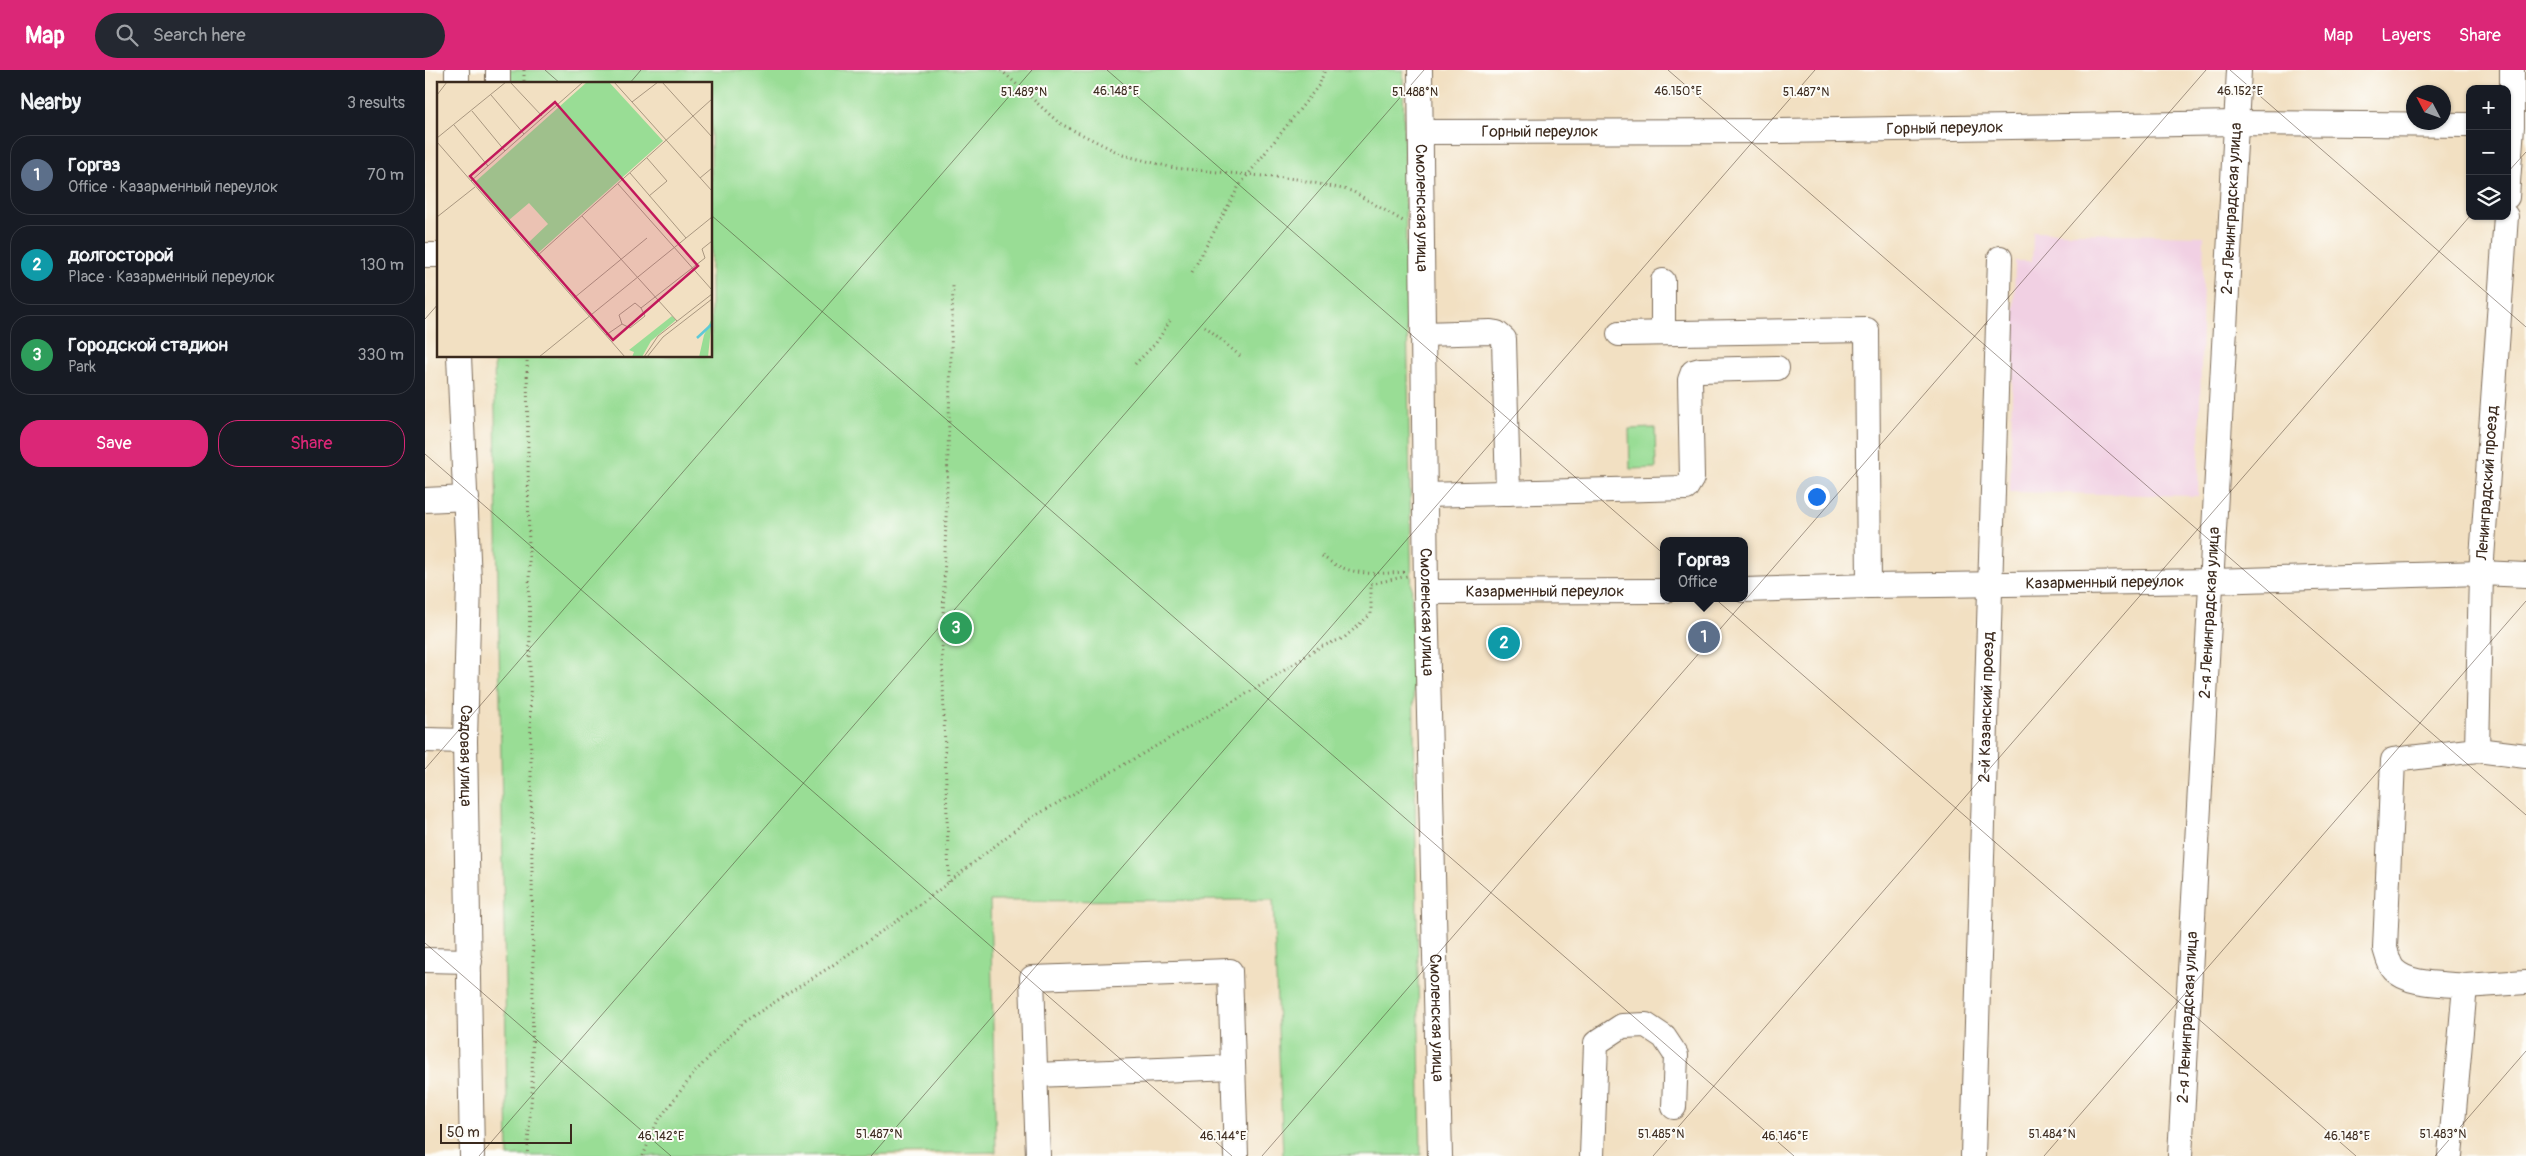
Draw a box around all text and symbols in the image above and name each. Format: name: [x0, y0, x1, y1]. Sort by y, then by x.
search box: [95, 13, 445, 58]
text: Map: [25, 21, 65, 50]
icon: search: [113, 21, 141, 49]
text: Search here: [153, 23, 246, 47]
text: Map: [2324, 24, 2353, 47]
text: Layers: [2381, 24, 2431, 47]
text: Share: [2459, 24, 2501, 47]
inset map: [437, 82, 713, 358]
text: 46.148°E: [1093, 84, 1139, 99]
text: 46.150°E: [1654, 84, 1702, 99]
text: 46.152°E: [2217, 84, 2263, 99]
text: 51.489°N: [1001, 85, 1047, 100]
text: 51.488°N: [1392, 85, 1438, 100]
text: 51.487°N: [1783, 85, 1829, 100]
north arrow: [2406, 85, 2451, 130]
map controls: [2466, 85, 2511, 220]
button: +: [2466, 85, 2511, 130]
text: Nearby: [20, 89, 81, 116]
text: 3 results: [347, 93, 405, 113]
street label: Горный переулок: [1886, 117, 2004, 139]
street label: Горный переулок: [1482, 122, 1598, 142]
street label: 2-я Ленинградская улица: [2217, 122, 2246, 295]
button: −: [2466, 130, 2511, 175]
street label: Смоленская улица: [1411, 144, 1432, 272]
text: Горгаз: [68, 153, 121, 177]
text: 1: [34, 165, 40, 185]
text: 70 m: [367, 165, 404, 185]
button: layers: [2466, 175, 2511, 220]
text: Office · Казарменный переулок: [68, 177, 278, 197]
text: долгосторой: [68, 243, 174, 267]
text: 2: [33, 255, 41, 275]
text: 130 m: [360, 255, 404, 275]
text: Place · Казарменный переулок: [68, 267, 275, 287]
text: Городской стадион: [68, 333, 228, 357]
text: 3: [33, 345, 41, 365]
text: 330 m: [358, 345, 404, 365]
text: Park: [68, 357, 96, 377]
street label: Ленинградский проезд: [2472, 404, 2503, 562]
button: Save: [20, 420, 208, 467]
button: Share: [218, 420, 405, 467]
your location: [1804, 484, 1830, 510]
street label: 2-я Ленинградская улица: [2195, 526, 2224, 699]
popup: [1660, 537, 1748, 602]
street label: Смоленская улица: [1415, 548, 1438, 676]
text: Горгаз: [1678, 548, 1730, 572]
street label: Казарменный переулок: [2025, 571, 2184, 594]
text: Office: [1678, 572, 1717, 592]
street label: Казарменный переулок: [1466, 581, 1624, 602]
pin: 3: [940, 609, 972, 647]
pin: 1: [1688, 618, 1720, 656]
pin: 2: [1488, 624, 1520, 662]
street label: 2-й Казанский проезд: [1974, 631, 1999, 783]
street label: Садовая улица: [455, 705, 476, 807]
street label: 2-я Ленинградская улица: [2173, 931, 2202, 1104]
street label: Смоленская улица: [1425, 954, 1448, 1082]
scale bar: [440, 1121, 573, 1144]
text: 50 m: [447, 1124, 480, 1141]
text: 51.487°N: [856, 1127, 902, 1142]
text: 51.485°N: [1638, 1127, 1684, 1142]
text: 51.484°N: [2028, 1127, 2076, 1142]
text: 51.483°N: [2420, 1127, 2466, 1142]
text: 46.142°E: [638, 1129, 684, 1144]
text: 46.144°E: [1200, 1129, 1246, 1144]
text: 46.146°E: [1762, 1129, 1808, 1144]
text: 46.148°E: [2324, 1129, 2370, 1144]

